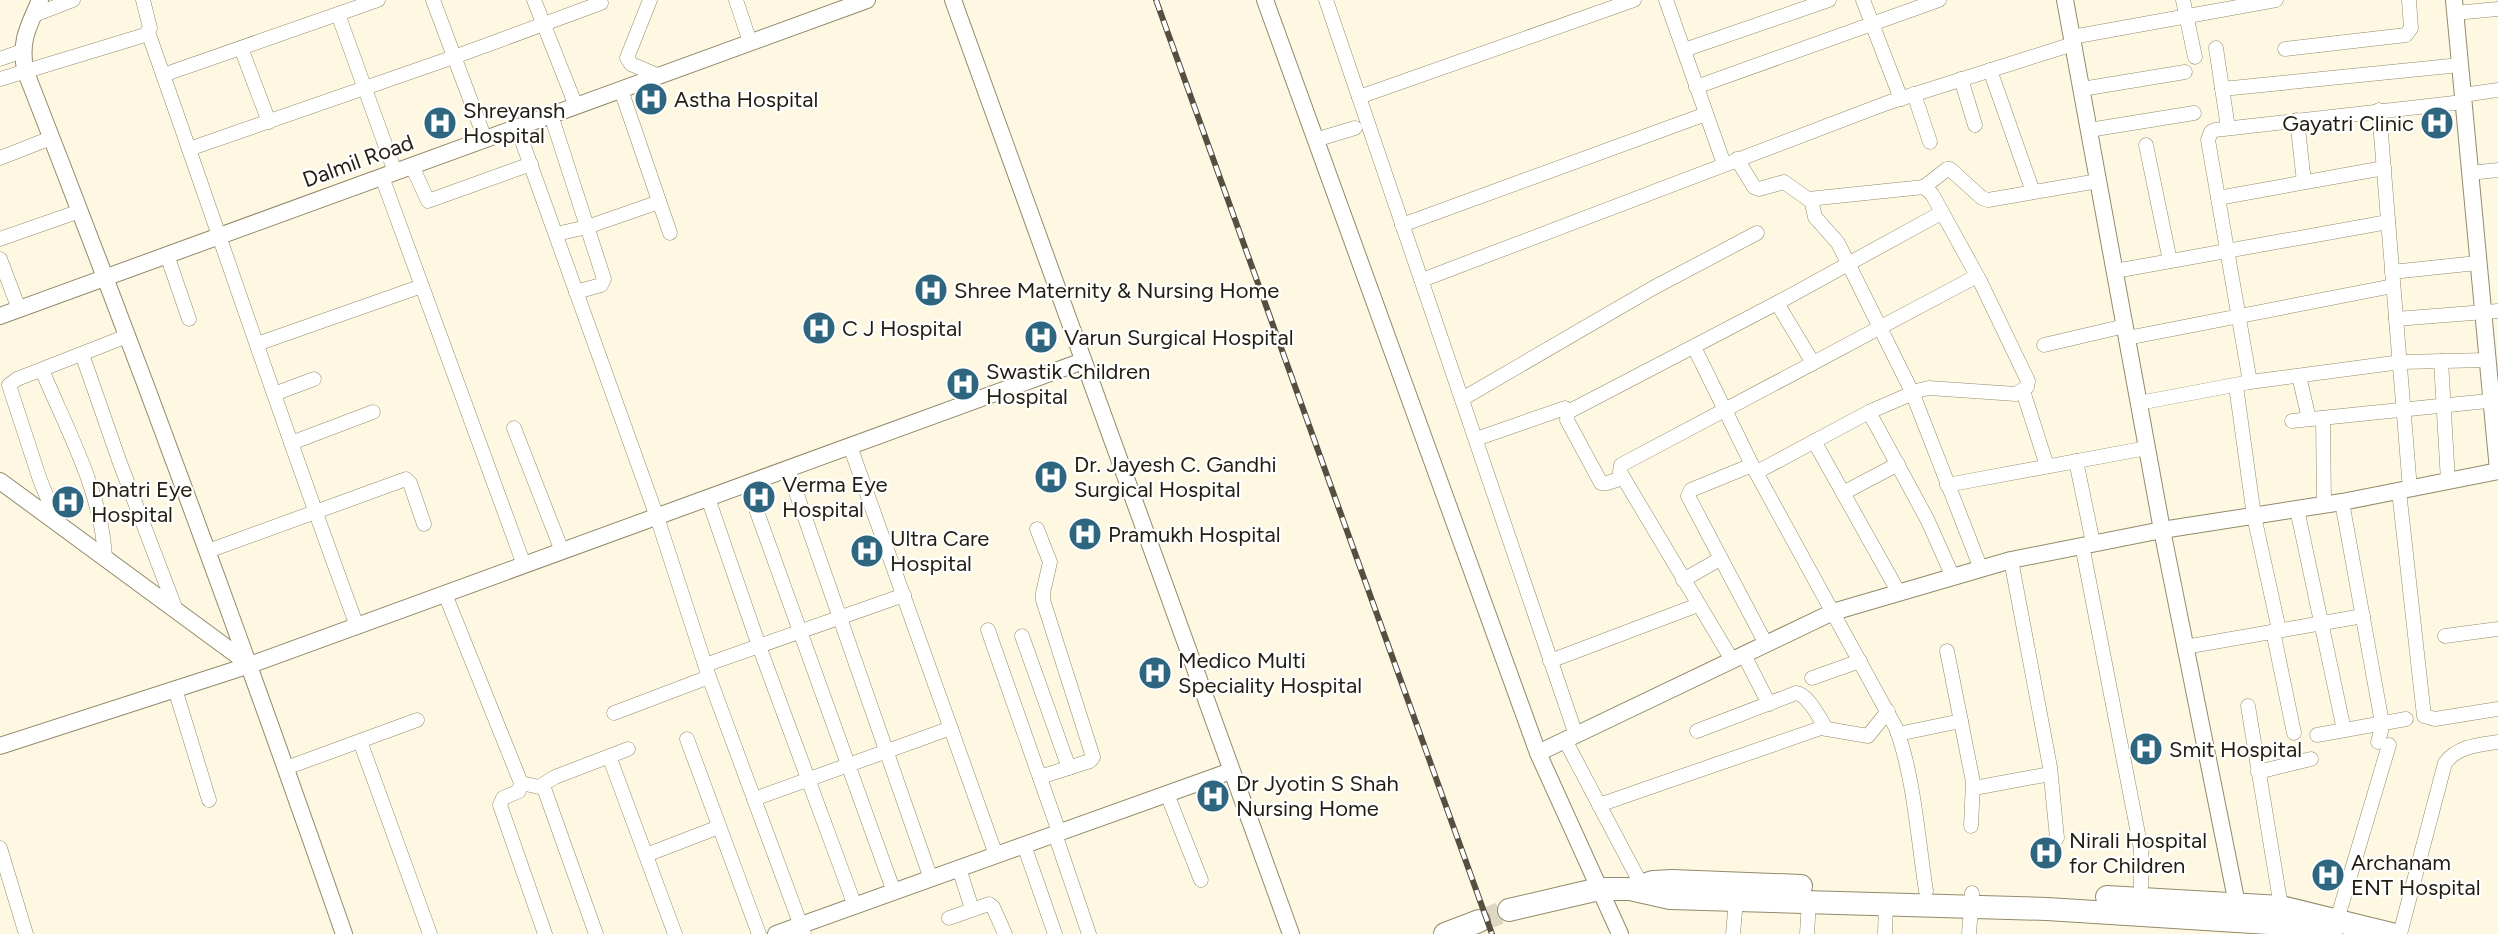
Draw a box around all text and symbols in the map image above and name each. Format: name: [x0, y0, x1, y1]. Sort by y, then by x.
hospital icon: Astha Hospital: [633, 81, 669, 117]
place label: Astha Hospital: [674, 86, 818, 113]
place label: Shreyansh Hospital: [463, 97, 565, 149]
hospital icon: Shreyansh Hospital: [422, 105, 458, 141]
hospital icon: Gayatri Clinic: [2419, 105, 2455, 141]
place label: Gayatri Clinic: [2282, 110, 2414, 137]
street label: Dalmil Road: [299, 128, 417, 194]
hospital icon: Shree Maternity & Nursing Home: [913, 272, 949, 308]
place label: Shree Maternity & Nursing Home: [954, 277, 1279, 304]
hospital icon: C J Hospital: [801, 310, 837, 346]
place label: C J Hospital: [842, 315, 962, 342]
hospital icon: Varun Surgical Hospital: [1023, 319, 1059, 355]
place label: Varun Surgical Hospital: [1064, 324, 1294, 351]
place label: Swastik Children Hospital: [986, 358, 1150, 410]
hospital icon: Swastik Children Hospital: [945, 366, 981, 402]
place label: Dr. Jayesh C. Gandhi Surgical Hospital: [1074, 451, 1277, 503]
hospital icon: Dr. Jayesh C. Gandhi Surgical Hospital: [1033, 459, 1069, 495]
place label: Verma Eye Hospital: [782, 471, 888, 523]
place label: Dhatri Eye Hospital: [91, 476, 192, 528]
hospital icon: Verma Eye Hospital: [741, 479, 777, 515]
hospital icon: Dhatri Eye Hospital: [50, 484, 86, 520]
hospital icon: Pramukh Hospital: [1067, 516, 1103, 552]
place label: Pramukh Hospital: [1108, 521, 1281, 548]
place label: Ultra Care Hospital: [890, 525, 989, 577]
hospital icon: Ultra Care Hospital: [849, 533, 885, 569]
place label: Medico Multi Speciality Hospital: [1178, 647, 1362, 699]
hospital icon: Medico Multi Speciality Hospital: [1137, 655, 1173, 691]
hospital icon: Smit Hospital: [2128, 731, 2164, 767]
place label: Smit Hospital: [2169, 736, 2302, 763]
place label: Dr Jyotin S Shah Nursing Home: [1236, 770, 1399, 822]
hospital icon: Dr Jyotin S Shah Nursing Home: [1195, 778, 1231, 814]
place label: Nirali Hospital for Children: [2069, 827, 2207, 879]
hospital icon: Nirali Hospital for Children: [2028, 835, 2064, 871]
place label: Archanam ENT Hospital: [2351, 849, 2481, 901]
hospital icon: Archanam ENT Hospital: [2310, 857, 2346, 893]

